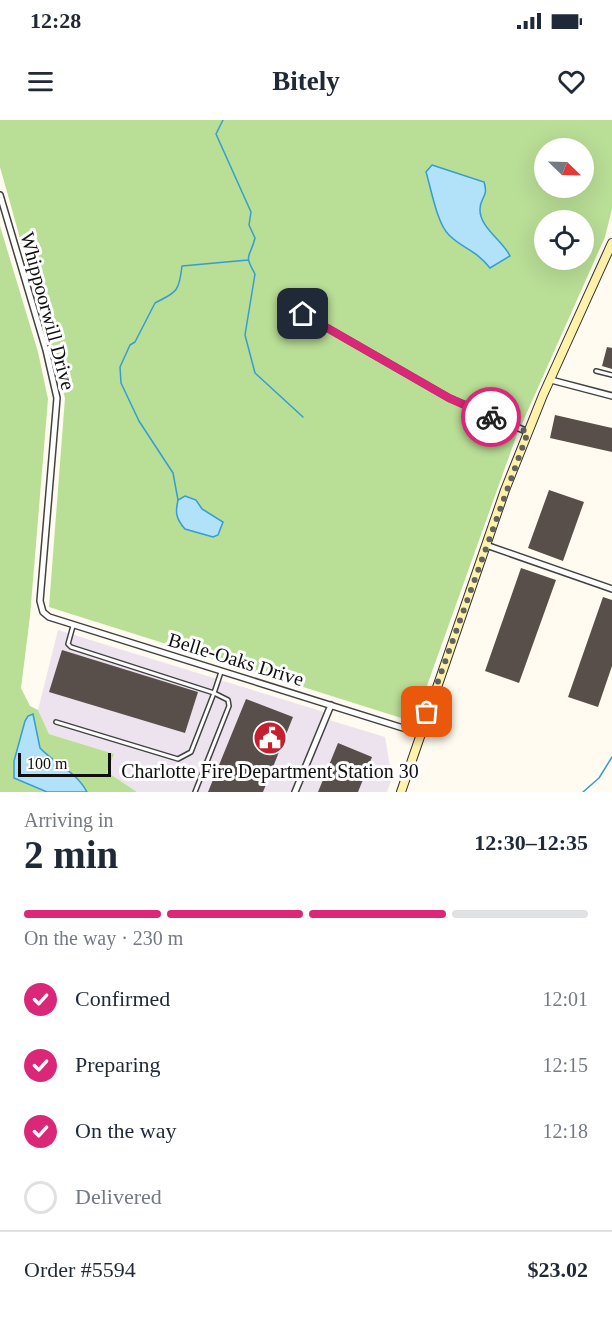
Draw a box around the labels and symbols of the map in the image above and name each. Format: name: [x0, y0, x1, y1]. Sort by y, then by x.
north arrow: [534, 138, 594, 198]
street label: Whippoorwill Drive: [15, 230, 80, 393]
pin: [277, 288, 328, 339]
courier: [461, 387, 521, 447]
street label: Belle-Oaks Drive: [166, 628, 307, 690]
pin: [401, 686, 452, 737]
public building icon: Charlotte Fire Department Station 30: [252, 720, 288, 756]
scale bar: [18, 750, 111, 778]
place label: Charlotte Fire Department Station 30: [121, 760, 419, 783]

